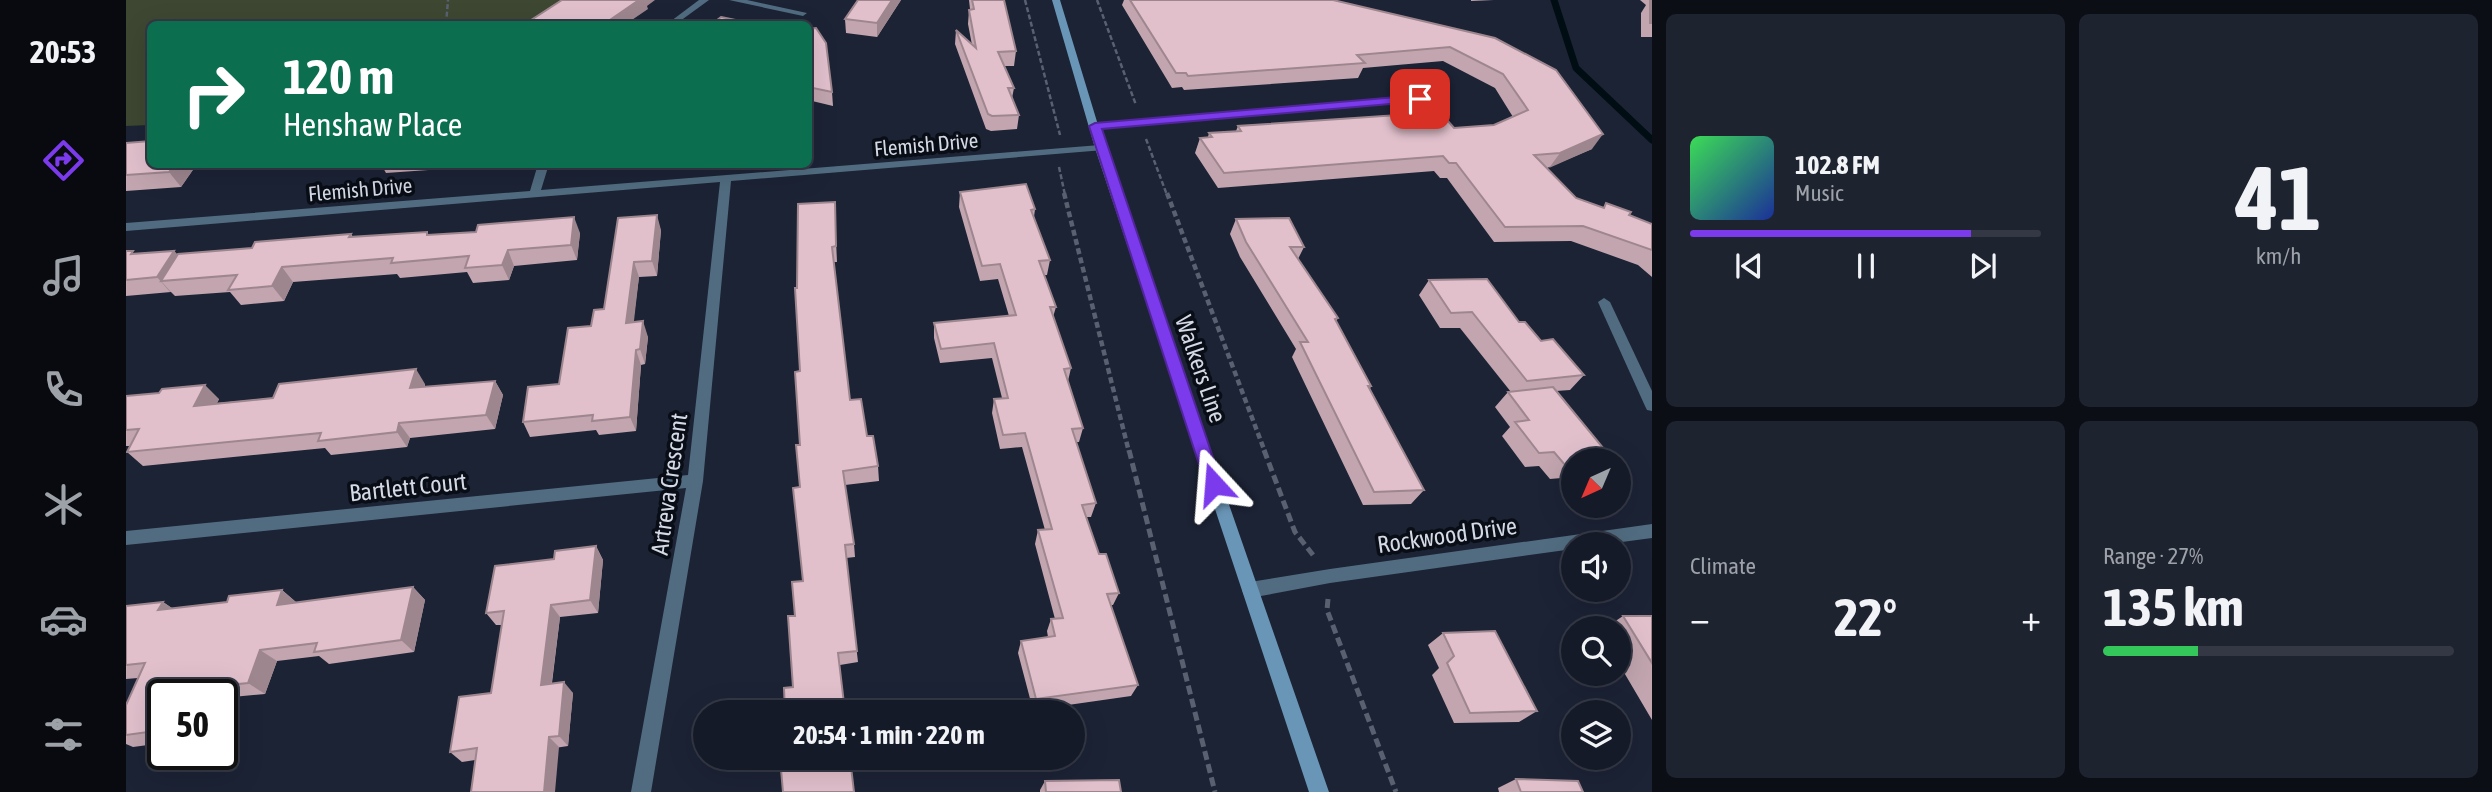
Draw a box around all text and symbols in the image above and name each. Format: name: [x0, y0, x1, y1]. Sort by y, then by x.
text: 20:53: [30, 33, 96, 70]
text: 120 m: [283, 48, 394, 104]
icon: right: [168, 49, 259, 140]
pin: [1390, 69, 1450, 129]
icon: arrive: [1401, 80, 1439, 118]
text: Henshaw Place: [283, 106, 462, 143]
street label: Flemish Drive: [873, 127, 979, 161]
icon: directions: [39, 136, 88, 185]
text: 41: [2236, 145, 2321, 249]
text: 102.8 FM: [1795, 150, 1880, 180]
street label: Flemish Drive: [307, 172, 413, 206]
text: Music: [1795, 180, 1843, 206]
text: km/h: [2256, 243, 2301, 269]
icon: previous: [1730, 247, 1768, 285]
icon: pause: [1847, 247, 1885, 285]
icon: next: [1964, 247, 2002, 285]
icon: music: [39, 251, 88, 300]
street label: Walkers Line: [1170, 312, 1232, 426]
icon: phone: [39, 365, 88, 414]
street label: Artreva Crescent: [646, 411, 692, 557]
position arrow: [1177, 447, 1251, 521]
north arrow: [1561, 448, 1631, 518]
map controls: [1561, 448, 1631, 770]
street label: Bartlett Court: [348, 467, 468, 507]
icon: climate: [39, 480, 88, 529]
street label: Rockwood Drive: [1375, 512, 1519, 558]
button: sound: [1561, 532, 1631, 602]
text: Range · 27%: [2103, 543, 2203, 569]
text: Climate: [1690, 553, 1756, 579]
text: 135 km: [2103, 577, 2244, 637]
text: 22°: [1834, 587, 1897, 647]
icon: car: [39, 595, 88, 644]
text: −: [1690, 596, 1710, 639]
text: +: [2021, 596, 2041, 639]
button: search: [1561, 616, 1631, 686]
speed limit sign: 50: [147, 679, 238, 770]
button: layers: [1561, 700, 1631, 770]
icon: filters: [39, 710, 88, 759]
text: 20:54 · 1 min · 220 m: [793, 720, 985, 750]

